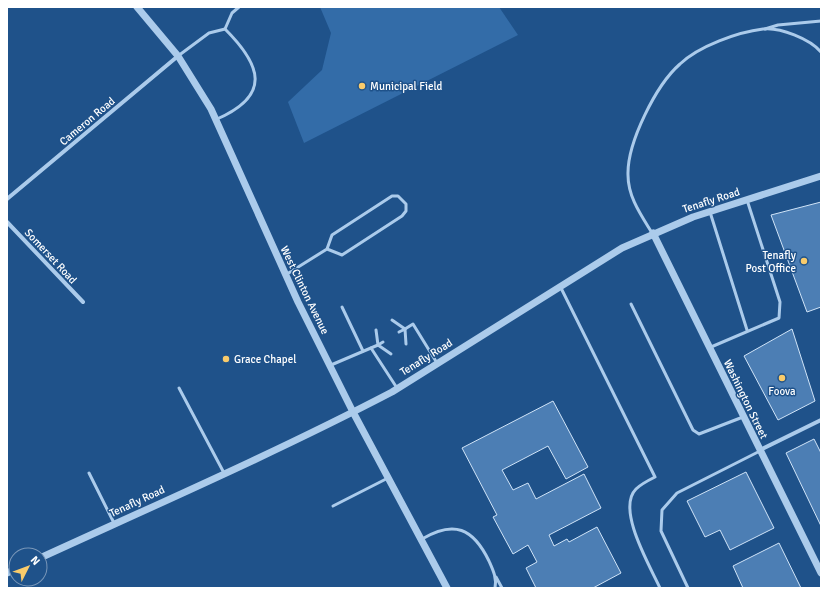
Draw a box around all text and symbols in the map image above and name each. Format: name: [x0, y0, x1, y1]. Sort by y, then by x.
place label: Municipal Field: [370, 80, 443, 93]
marker: Municipal Field: [357, 81, 367, 91]
street label: Cameron Road: [57, 94, 118, 148]
street label: Tenafly Road: [681, 185, 742, 216]
street label: Somerset Road: [22, 226, 79, 287]
street label: West Clinton Avenue: [278, 244, 332, 336]
place label: Tenafly Post Office: [746, 249, 797, 275]
marker: Tenafly Post Office: [799, 256, 809, 266]
street label: Tenafly Road: [398, 336, 455, 379]
place label: Grace Chapel: [234, 353, 296, 366]
marker: Grace Chapel: [221, 354, 231, 364]
street label: Washington Street: [721, 357, 770, 441]
marker: Foova: [777, 373, 787, 383]
place label: Foova: [768, 385, 796, 398]
street label: Tenafly Road: [108, 483, 167, 520]
north arrow: [8, 547, 48, 587]
text: N: [28, 553, 42, 568]

